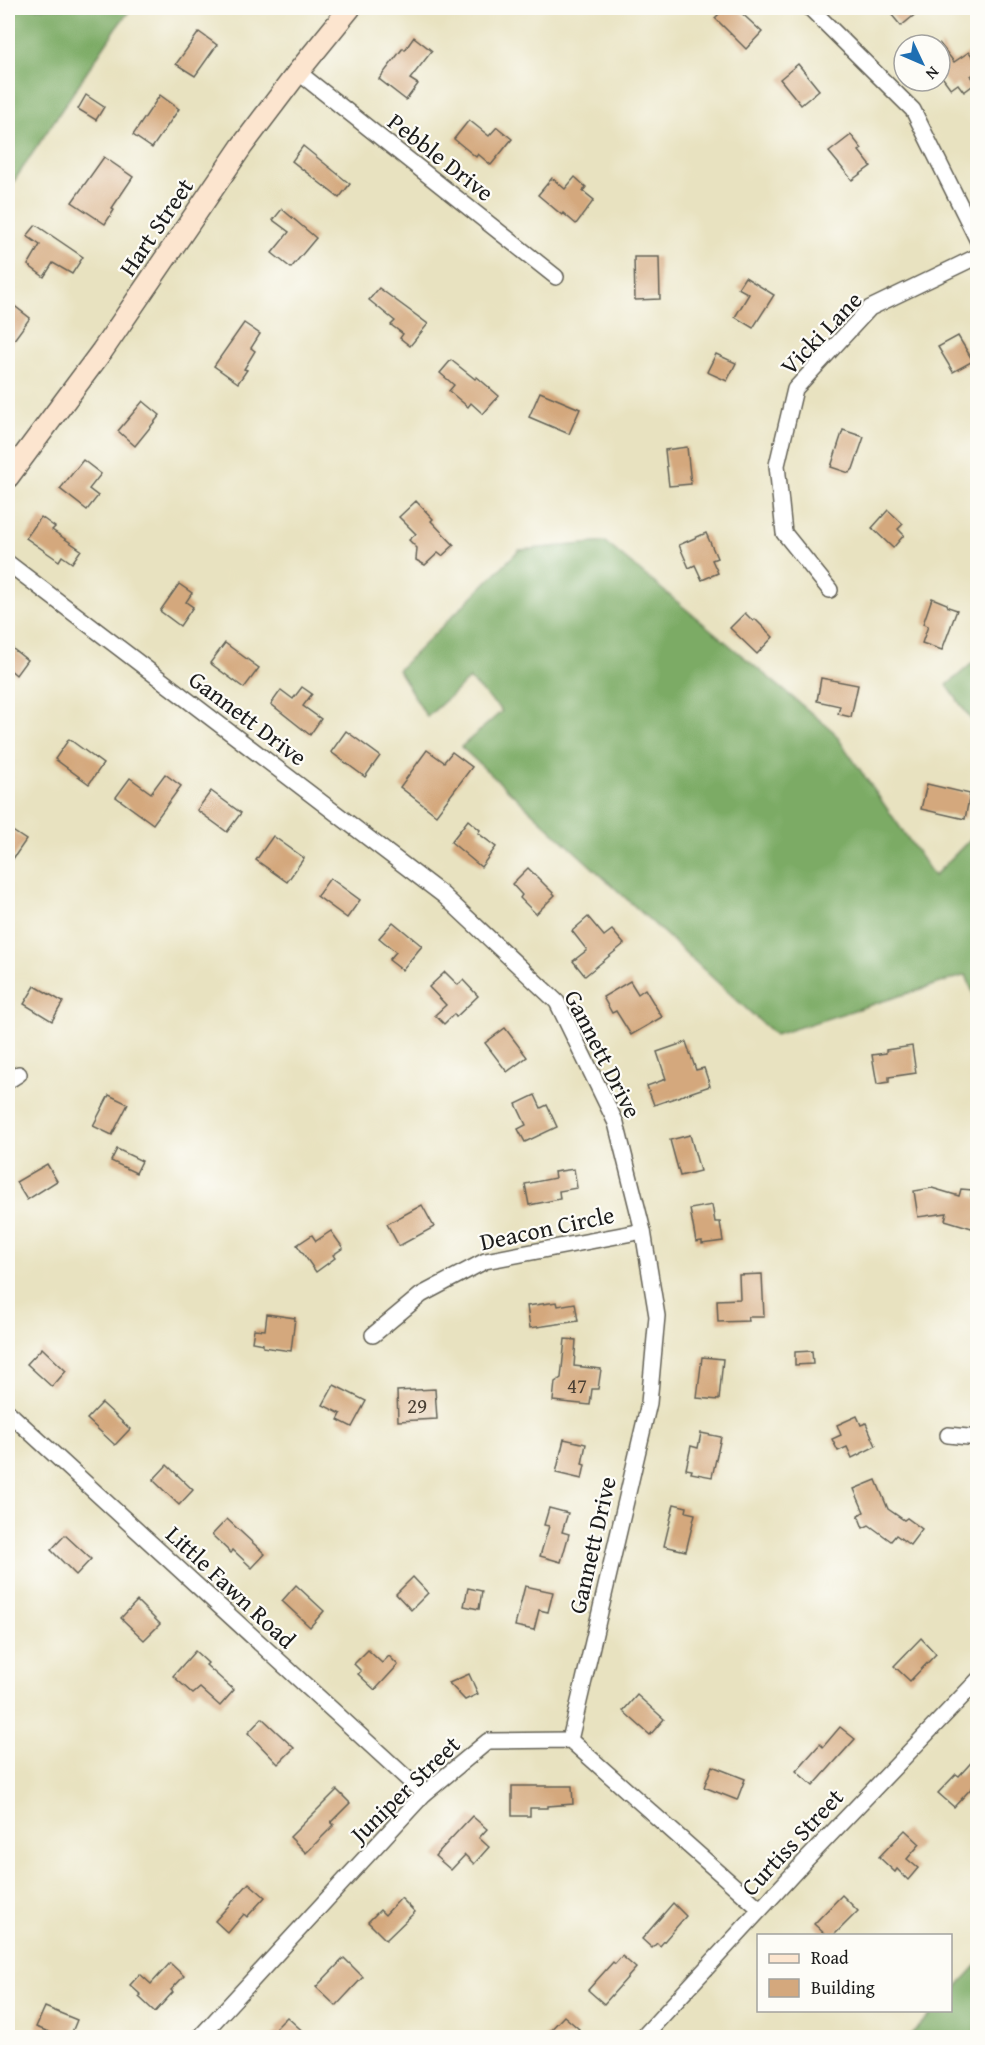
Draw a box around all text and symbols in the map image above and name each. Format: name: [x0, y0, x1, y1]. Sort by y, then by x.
north arrow: [892, 33, 952, 93]
text: N: [920, 61, 945, 86]
street label: Pebble Drive: [381, 104, 501, 210]
street label: Hart Street: [110, 171, 202, 283]
street label: Vicki Lane: [772, 283, 870, 383]
street label: Gannett Drive: [182, 662, 314, 774]
street label: Gannett Drive: [556, 984, 650, 1124]
street label: Deacon Circle: [477, 1197, 617, 1259]
house number: 47: [567, 1370, 587, 1401]
house number: 29: [407, 1390, 427, 1421]
street label: Gannett Drive: [559, 1473, 625, 1617]
street label: Little Fawn Road: [158, 1517, 304, 1657]
street label: Juniper Street: [340, 1727, 468, 1853]
street label: Curtiss Street: [733, 1780, 852, 1904]
legend: [757, 1934, 952, 2012]
text: Road: [811, 1944, 849, 1971]
text: Building: [811, 1974, 875, 2001]

